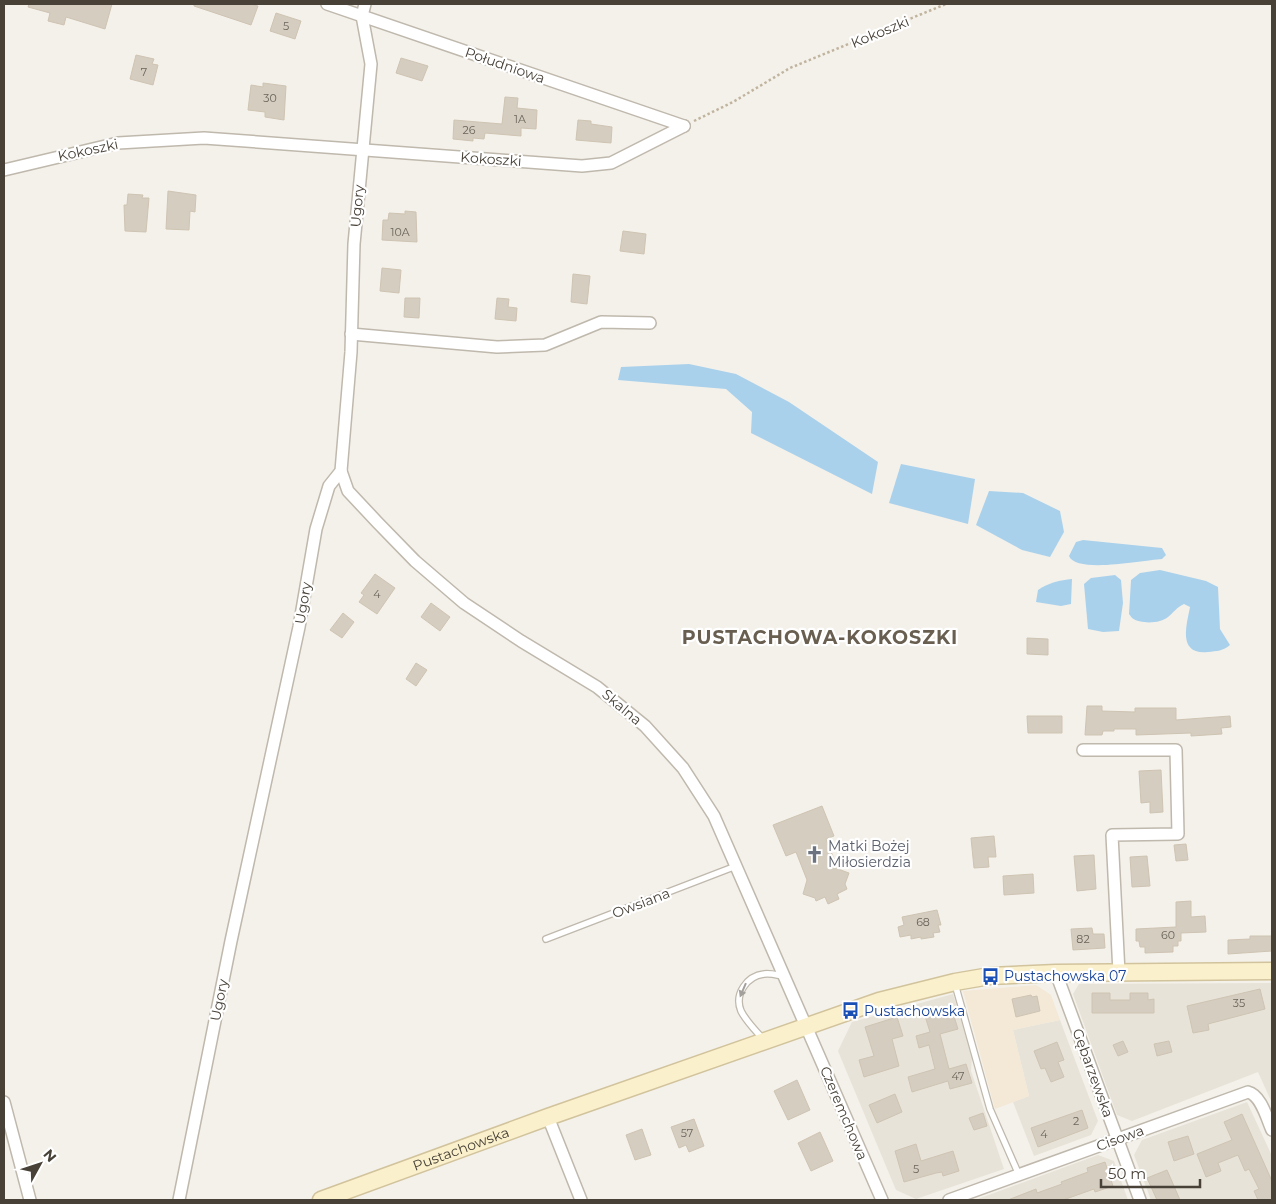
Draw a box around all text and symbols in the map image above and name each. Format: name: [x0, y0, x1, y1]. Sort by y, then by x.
street label: Kokoszki: [848, 12, 912, 52]
house number: 5: [283, 19, 289, 33]
street label: Południowa: [463, 43, 547, 87]
house number: 7: [141, 65, 147, 79]
house number: 30: [263, 91, 277, 105]
house number: 1A: [514, 112, 526, 126]
house number: 26: [463, 123, 476, 137]
street label: Kokoszki: [56, 135, 120, 165]
street label: Kokoszki: [460, 148, 522, 170]
street label: Ugory: [346, 184, 368, 228]
house number: 10A: [390, 225, 410, 239]
street label: Ugory: [291, 580, 315, 625]
house number: 4: [373, 587, 381, 601]
district label: PUSTACHOWA-KOKOSZKI: [682, 626, 958, 649]
street label: Skalna: [598, 685, 646, 729]
place label: Matki Bożej Miłosierdzia: [828, 837, 911, 871]
church icon: Matki Bożej Miłosierdzia: [804, 844, 824, 864]
street label: Owsiana: [610, 884, 672, 922]
house number: 68: [916, 915, 930, 929]
house number: 60: [1161, 928, 1175, 942]
house number: 82: [1076, 932, 1090, 946]
bus stop icon: Pustachowska 07: [980, 966, 1000, 986]
place label: Pustachowska 07: [1004, 967, 1126, 985]
street label: Ugory: [206, 977, 232, 1023]
one-way arrow: [738, 983, 747, 998]
house number: 35: [1233, 996, 1245, 1010]
bus stop icon: Pustachowska: [840, 1001, 860, 1021]
place label: Pustachowska: [864, 1002, 965, 1020]
street label: Gębarzewska: [1069, 1026, 1117, 1120]
street label: Czeremchowa: [816, 1063, 872, 1163]
house number: 47: [951, 1069, 965, 1083]
house number: 2: [1073, 1114, 1079, 1128]
street label: Cisowa: [1094, 1121, 1146, 1155]
street label: Pustachowska: [410, 1123, 512, 1175]
house number: 57: [681, 1126, 693, 1140]
house number: 4: [1040, 1127, 1048, 1141]
north arrow: [15, 1139, 65, 1189]
text: N: [39, 1146, 60, 1166]
scale bar: [1101, 1156, 1200, 1188]
house number: 5: [913, 1162, 919, 1176]
text: 50 m: [1108, 1164, 1146, 1183]

